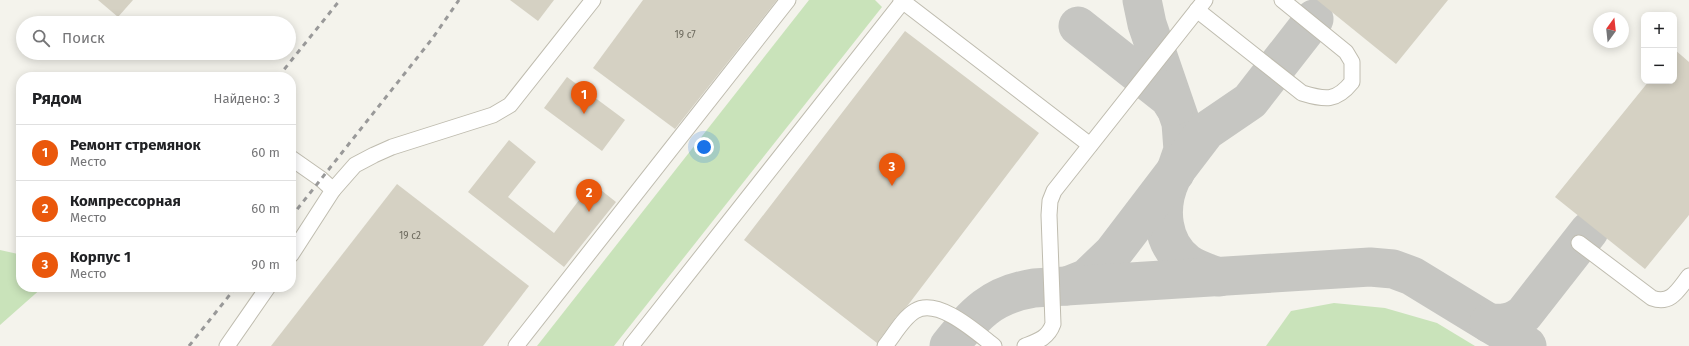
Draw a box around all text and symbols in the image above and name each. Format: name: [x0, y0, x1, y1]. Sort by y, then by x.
north arrow: [1593, 12, 1629, 48]
map controls: [1641, 12, 1677, 84]
button: +: [1641, 12, 1677, 48]
search box: [16, 16, 296, 60]
icon: search: [30, 27, 52, 49]
text: Поиск: [62, 29, 105, 47]
house number: 19 с7: [674, 29, 696, 41]
button: −: [1641, 48, 1677, 84]
pin: 1: [571, 81, 597, 114]
text: Рядом: [32, 88, 82, 109]
text: Найдено: 3: [214, 91, 280, 106]
text: Ремонт стремянок: [70, 136, 201, 154]
your location: [694, 137, 714, 157]
text: 1: [42, 145, 48, 160]
text: 60 m: [251, 145, 280, 160]
pin: 3: [879, 153, 905, 186]
text: Место: [70, 154, 107, 169]
pin: 2: [576, 179, 602, 212]
text: Компрессорная: [70, 192, 181, 210]
text: 2: [42, 201, 48, 216]
text: 60 m: [251, 201, 280, 216]
text: Место: [70, 210, 107, 225]
house number: 19 с2: [399, 230, 421, 242]
text: Корпус 1: [70, 248, 131, 266]
text: 3: [42, 257, 48, 272]
text: 90 m: [251, 257, 280, 272]
text: Место: [70, 266, 107, 281]

